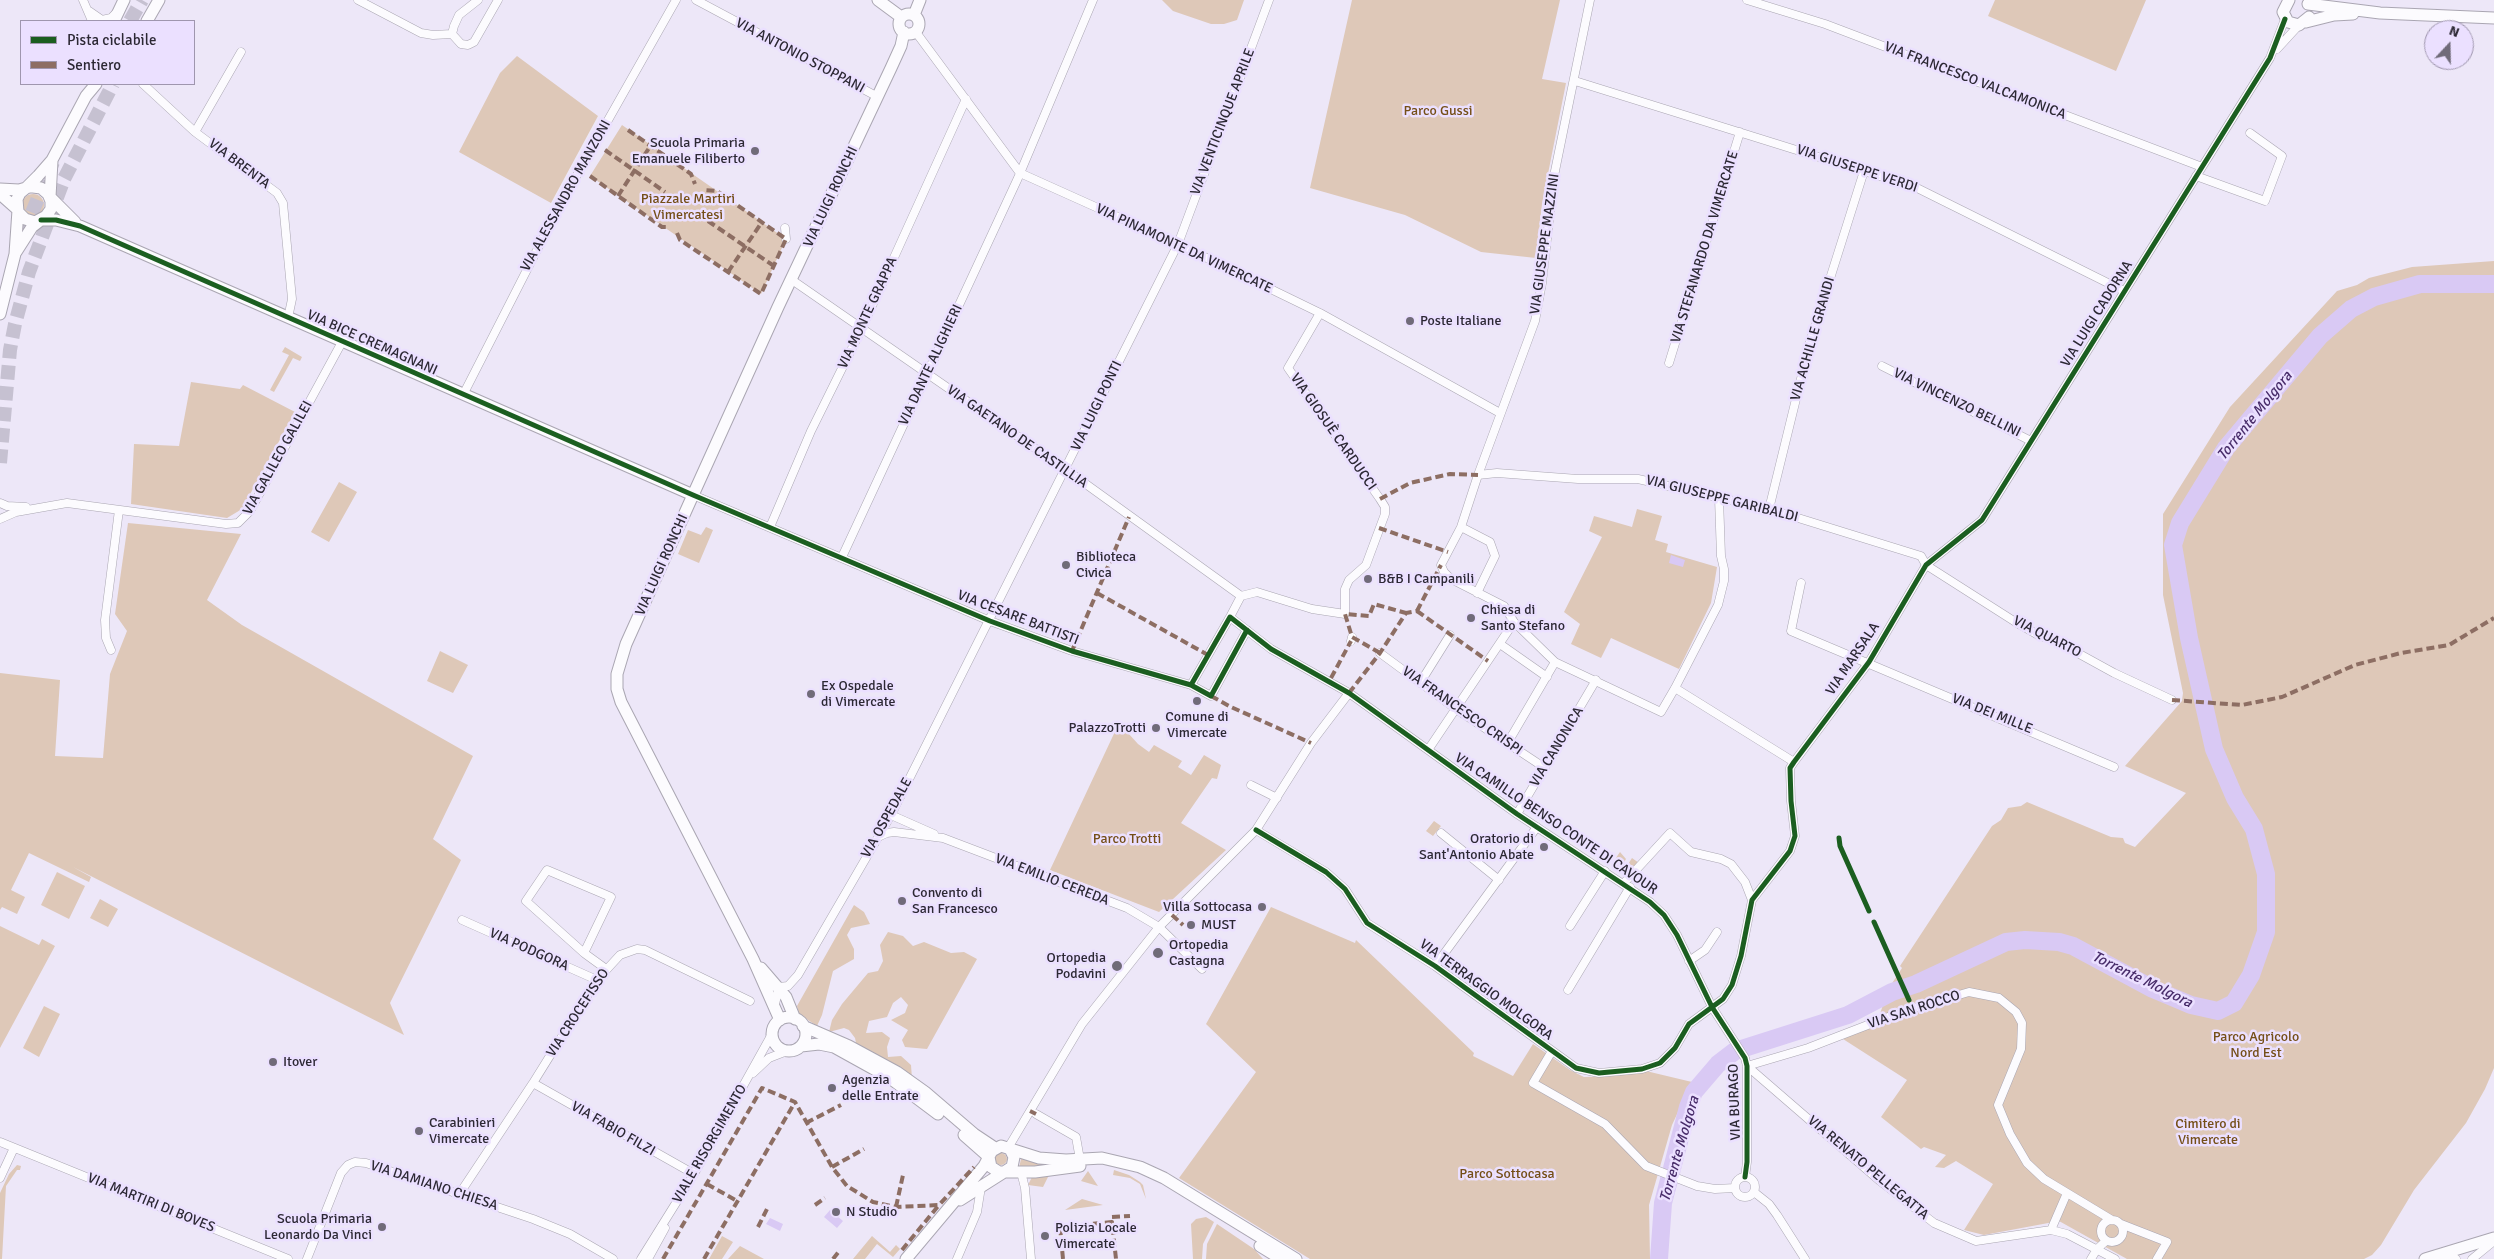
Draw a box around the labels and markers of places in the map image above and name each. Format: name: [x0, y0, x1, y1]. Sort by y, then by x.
place label: Scuola Primaria Emanuele Filiberto: [632, 135, 745, 168]
marker: Scuola Primaria Emanuele Filiberto: [749, 145, 761, 157]
place label: Poste Italiane: [1420, 313, 1502, 329]
marker: Poste Italiane: [1404, 315, 1416, 327]
place label: Biblioteca Civica: [1076, 549, 1136, 582]
marker: Biblioteca Civica: [1060, 559, 1072, 571]
place label: B&B I Campanili: [1378, 571, 1474, 587]
marker: B&B I Campanili: [1362, 573, 1374, 585]
place label: Chiesa di Santo Stefano: [1481, 602, 1565, 634]
marker: Chiesa di Santo Stefano: [1465, 612, 1477, 624]
place label: Ex Ospedale di Vimercate: [821, 678, 895, 710]
marker: Ex Ospedale di Vimercate: [805, 688, 817, 700]
marker: Comune di Vimercate: [1191, 695, 1203, 707]
place label: Comune di Vimercate: [1165, 709, 1229, 742]
place label: PalazzoTrotti: [1069, 720, 1146, 736]
marker: PalazzoTrotti: [1150, 722, 1162, 734]
place label: Oratorio di Sant'Antonio Abate: [1419, 831, 1534, 864]
marker: Oratorio di Sant'Antonio Abate: [1538, 841, 1550, 853]
place label: Convento di San Francesco: [912, 885, 998, 918]
marker: Convento di San Francesco: [896, 895, 908, 907]
place label: Villa Sottocasa: [1163, 899, 1252, 915]
marker: Villa Sottocasa: [1256, 901, 1268, 913]
place label: MUST: [1201, 917, 1236, 933]
marker: MUST: [1185, 919, 1197, 931]
place label: Ortopedia Castagna: [1169, 937, 1228, 970]
marker: Ortopedia Castagna: [1151, 946, 1165, 960]
place label: Ortopedia Podavini: [1047, 950, 1106, 982]
marker: Ortopedia Podavini: [1110, 959, 1124, 973]
place label: Itover: [283, 1054, 317, 1070]
marker: Itover: [267, 1056, 279, 1068]
place label: Agenzia delle Entrate: [842, 1072, 919, 1104]
marker: Agenzia delle Entrate: [826, 1082, 838, 1094]
place label: Carabinieri Vimercate: [429, 1115, 495, 1148]
marker: Carabinieri Vimercate: [413, 1125, 425, 1137]
place label: N Studio: [846, 1204, 897, 1220]
marker: N Studio: [830, 1206, 842, 1218]
place label: Scuola Primaria Leonardo Da Vinci: [264, 1211, 372, 1244]
place label: Polizia Locale Vimercate: [1055, 1220, 1137, 1252]
marker: Scuola Primaria Leonardo Da Vinci: [376, 1221, 388, 1233]
marker: Polizia Locale Vimercate: [1039, 1230, 1051, 1242]

